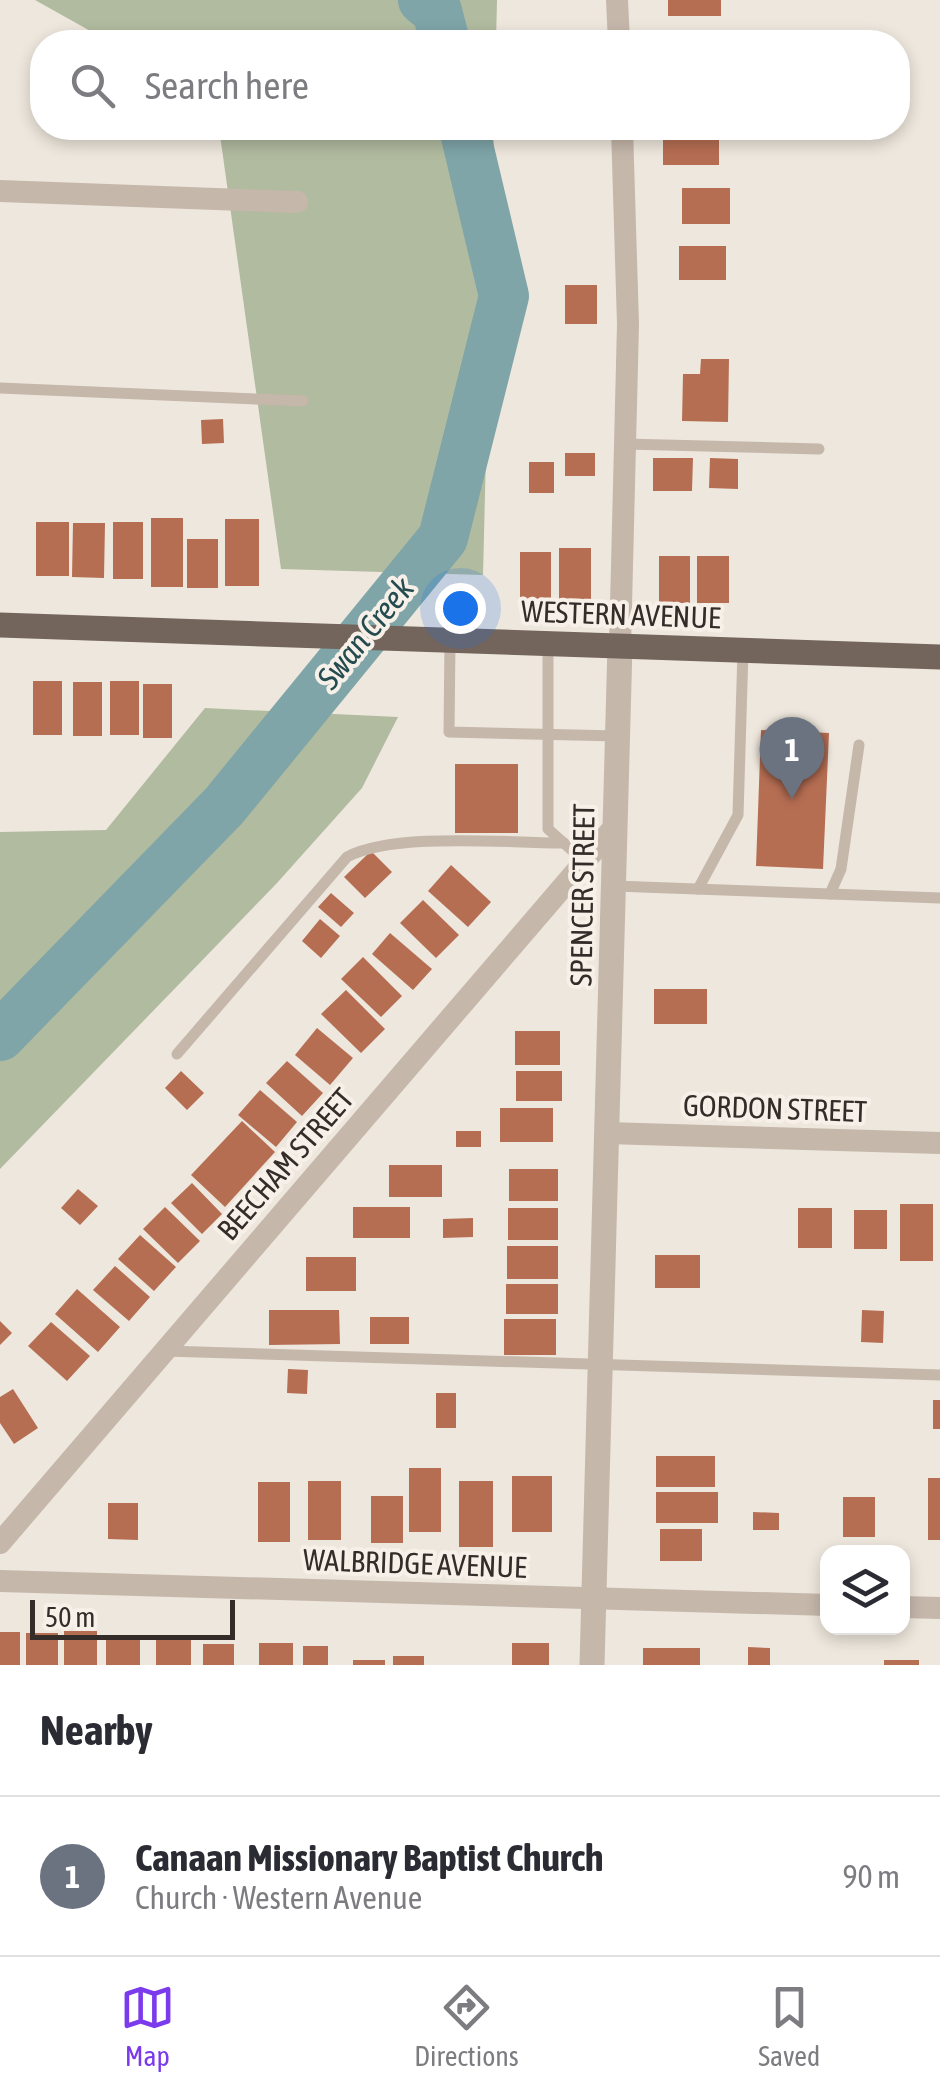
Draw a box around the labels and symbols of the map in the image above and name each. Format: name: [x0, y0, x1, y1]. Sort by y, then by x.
water label: Swan Creek: [308, 569, 422, 697]
your location: [435, 583, 486, 634]
street label: WESTERN AVENUE: [521, 594, 722, 634]
pin: 1: [760, 716, 824, 799]
street label: SPENCER STREET: [563, 803, 601, 987]
street label: BEECHAM STREET: [210, 1081, 360, 1247]
street label: GORDON STREET: [682, 1088, 868, 1128]
street label: WALBRIDGE AVENUE: [303, 1542, 528, 1584]
scale bar: [30, 1595, 235, 1640]

